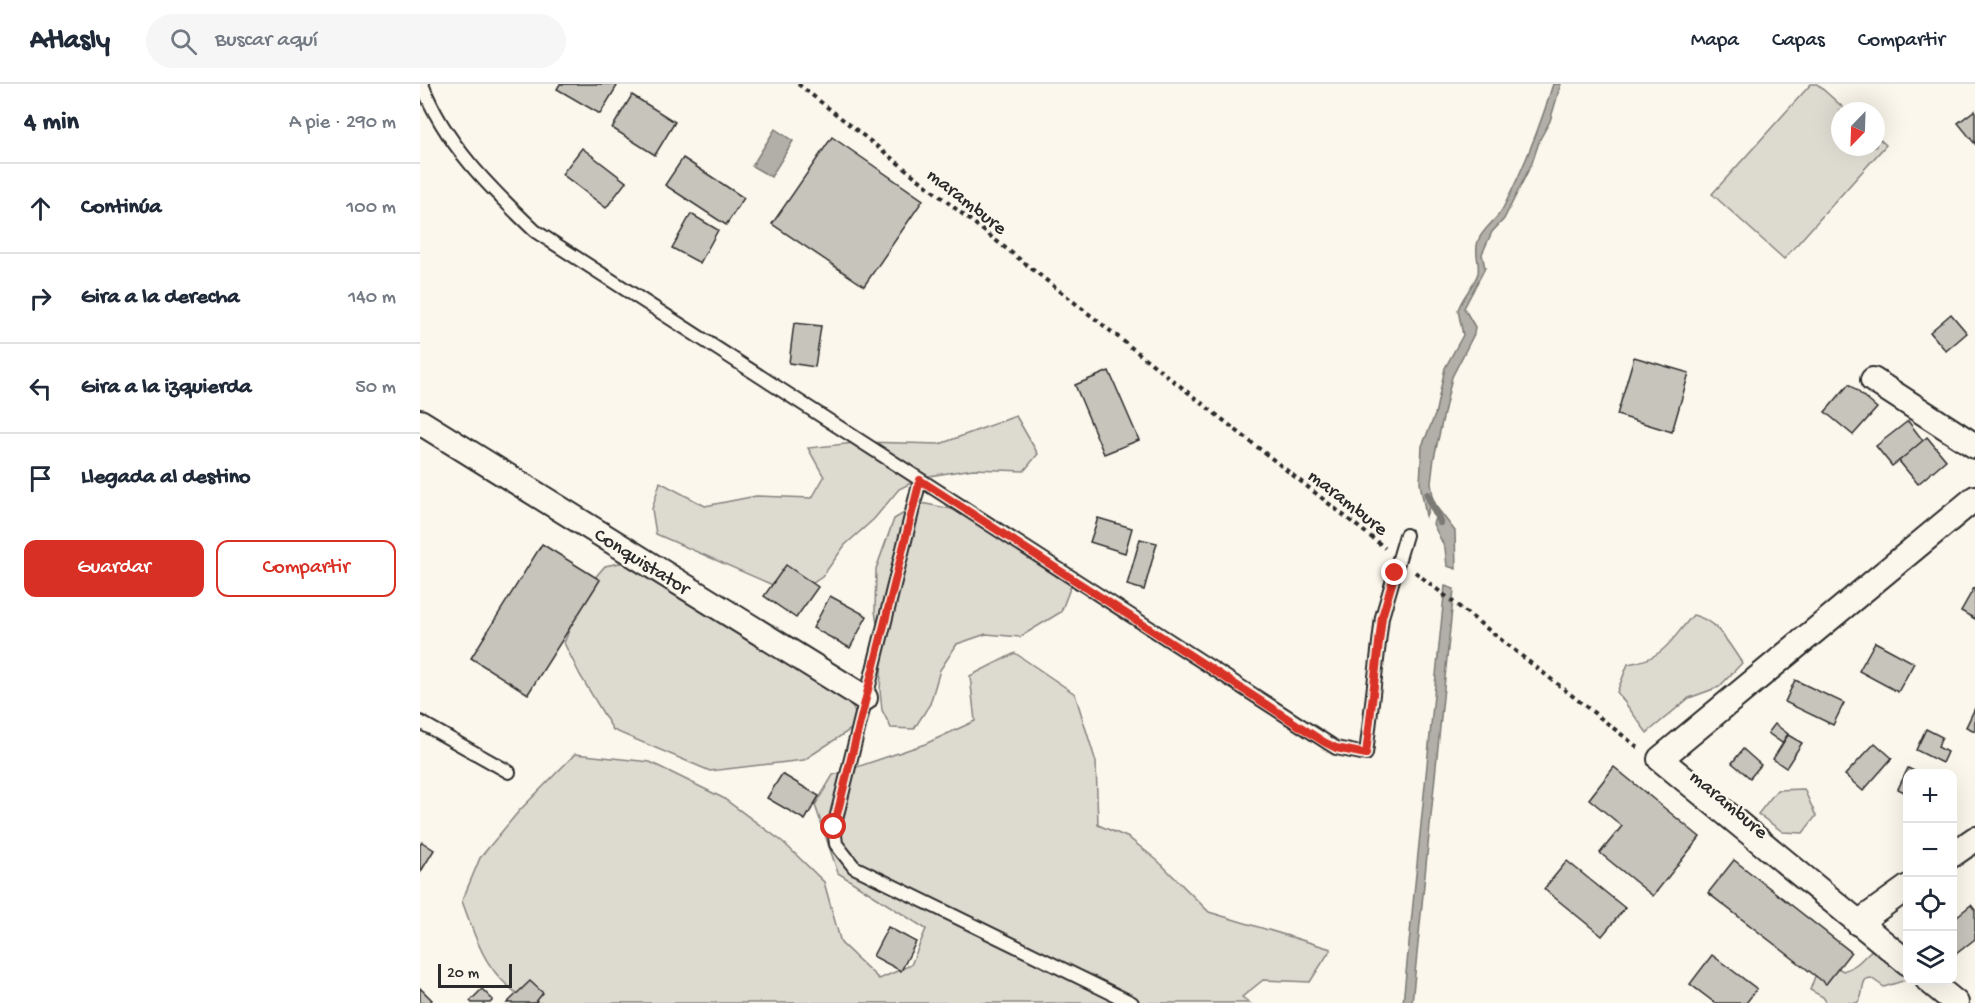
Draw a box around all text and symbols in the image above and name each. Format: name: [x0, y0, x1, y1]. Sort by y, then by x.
search box: [146, 14, 566, 68]
text: Atlasly: [30, 25, 110, 58]
icon: search: [167, 25, 200, 58]
text: Buscar aquí: [215, 28, 318, 54]
text: Mapa: [1691, 29, 1739, 54]
text: Capas: [1772, 29, 1825, 54]
text: Compartir: [1858, 29, 1945, 54]
north arrow: [1831, 102, 1885, 156]
text: 4 min: [24, 108, 79, 139]
text: A pie · 290 m: [289, 112, 396, 135]
street label: marambure: [921, 164, 1011, 241]
icon: ahead: [24, 192, 57, 225]
text: Continúa: [81, 195, 162, 221]
text: 100 m: [346, 197, 396, 220]
icon: right: [24, 282, 57, 315]
text: Gira a la derecha: [81, 285, 239, 311]
text: 140 m: [348, 287, 396, 310]
icon: left: [24, 372, 57, 405]
text: Gira a la izquierda: [81, 375, 252, 401]
text: 50 m: [355, 377, 396, 400]
icon: arrive: [24, 462, 57, 495]
text: Llegada al destino: [81, 465, 251, 491]
street label: marambure: [1302, 465, 1392, 542]
street label: Conquistator: [589, 524, 695, 603]
button: Guardar: [24, 540, 204, 597]
button: Compartir: [216, 540, 396, 597]
route end: [1381, 559, 1407, 585]
street label: marambure: [1684, 766, 1772, 845]
map controls: [1903, 769, 1957, 985]
button: +: [1903, 769, 1957, 823]
route start: [820, 813, 846, 839]
button: −: [1903, 823, 1957, 877]
button: locate: [1903, 877, 1957, 931]
button: layers: [1903, 931, 1957, 985]
scale bar: [438, 961, 512, 988]
text: 20 m: [447, 965, 479, 984]

